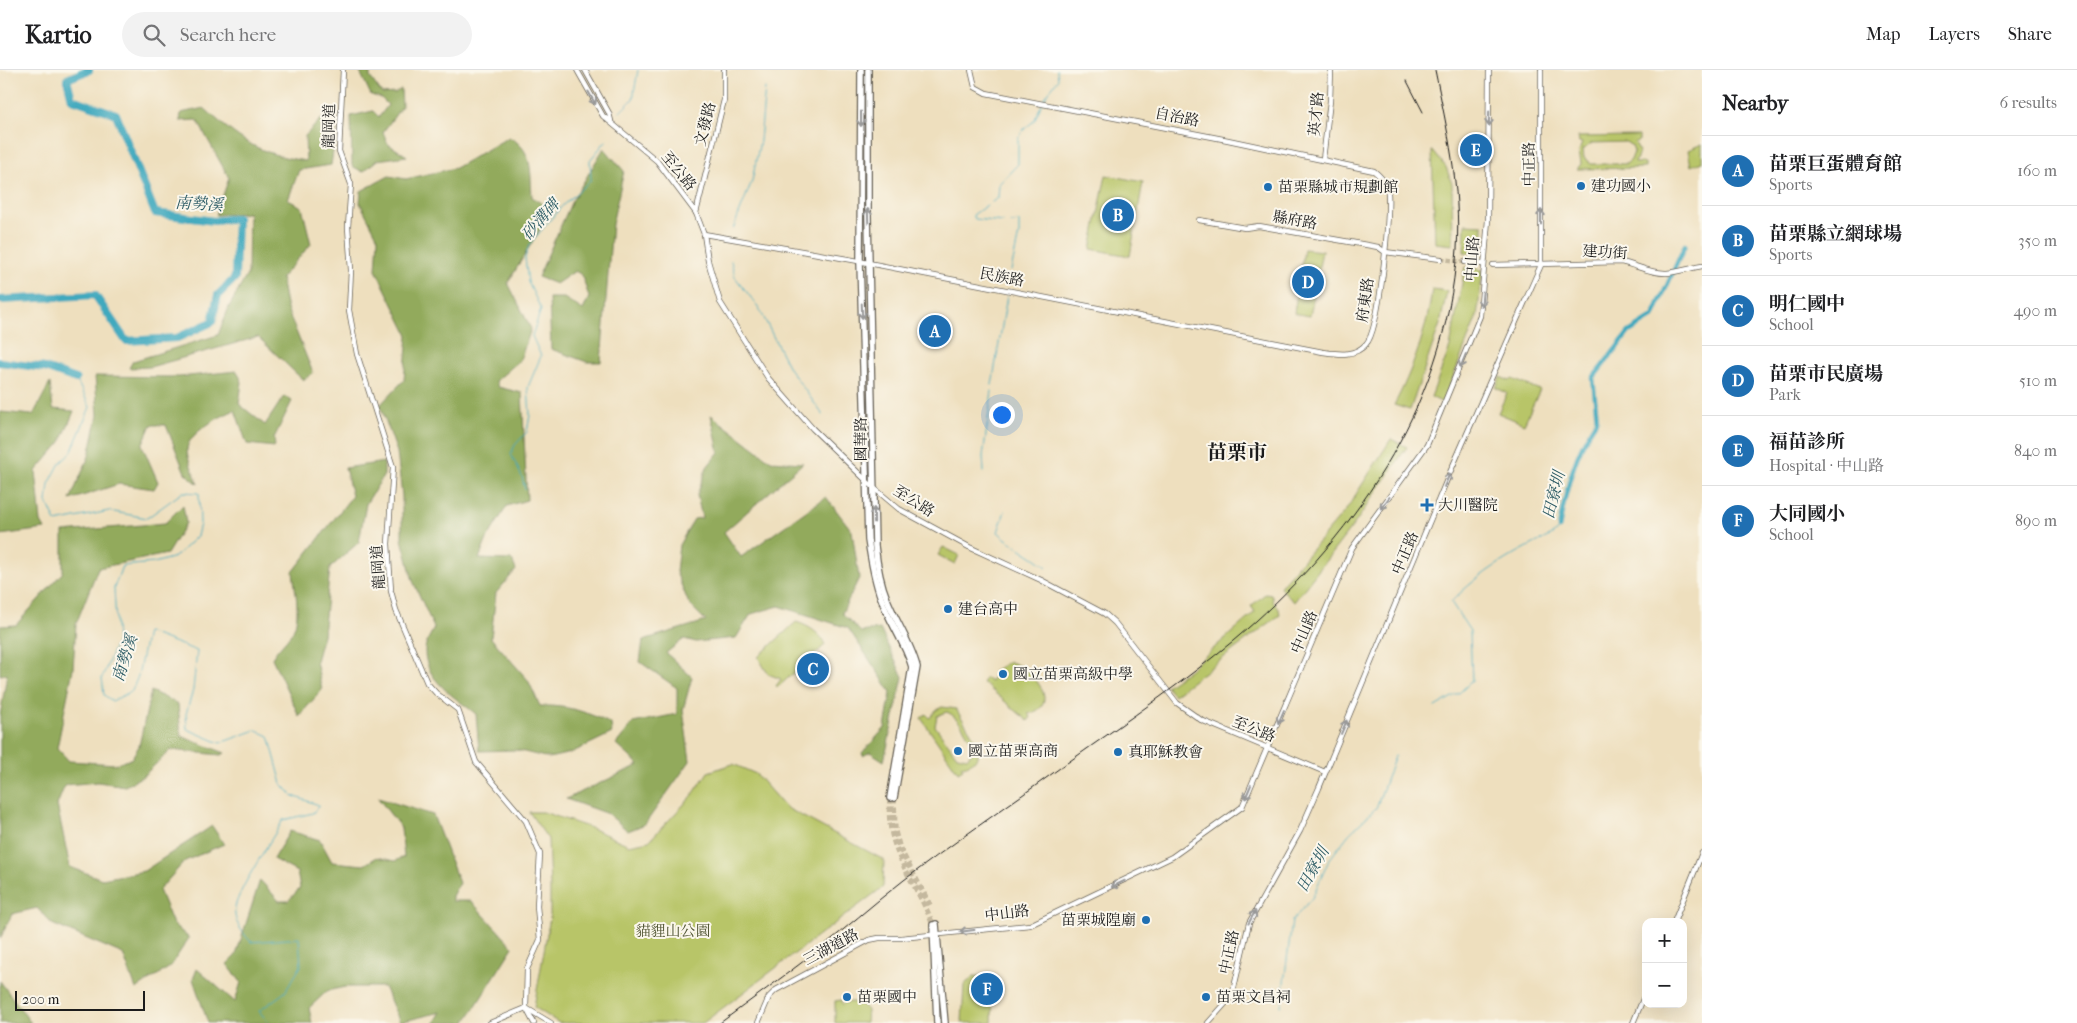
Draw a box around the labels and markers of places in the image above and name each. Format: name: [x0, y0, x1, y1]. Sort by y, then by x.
pin: E: [1460, 131, 1492, 169]
place label: 建功國小: [1591, 177, 1651, 195]
place label: 苗栗縣城市規劃館: [1278, 178, 1398, 196]
marker: 建功國小: [1575, 180, 1587, 192]
marker: 苗栗縣城市規劃館: [1262, 181, 1274, 193]
pin: B: [1102, 196, 1134, 234]
pin: D: [1292, 263, 1324, 301]
pin: A: [919, 312, 951, 350]
place label: 大川醫院: [1438, 496, 1498, 514]
marker: 大川醫院: [1420, 498, 1434, 512]
place label: 建台高中: [958, 600, 1018, 618]
marker: 建台高中: [942, 603, 954, 615]
pin: C: [797, 650, 829, 688]
place label: 國立苗栗高級中學: [1013, 665, 1133, 683]
marker: 國立苗栗高級中學: [997, 668, 1009, 680]
place label: 國立苗栗高商: [968, 742, 1058, 760]
place label: 真耶穌教會: [1128, 743, 1203, 761]
marker: 國立苗栗高商: [952, 745, 964, 757]
marker: 真耶穌教會: [1112, 746, 1124, 758]
place label: 苗栗城隍廟: [1061, 911, 1136, 929]
marker: 苗栗城隍廟: [1140, 914, 1152, 926]
pin: F: [971, 970, 1003, 1008]
place label: 苗栗國中: [857, 988, 917, 1006]
place label: 苗栗文昌祠: [1216, 988, 1291, 1006]
marker: 苗栗國中: [841, 991, 853, 1003]
marker: 苗栗文昌祠: [1200, 991, 1212, 1003]

